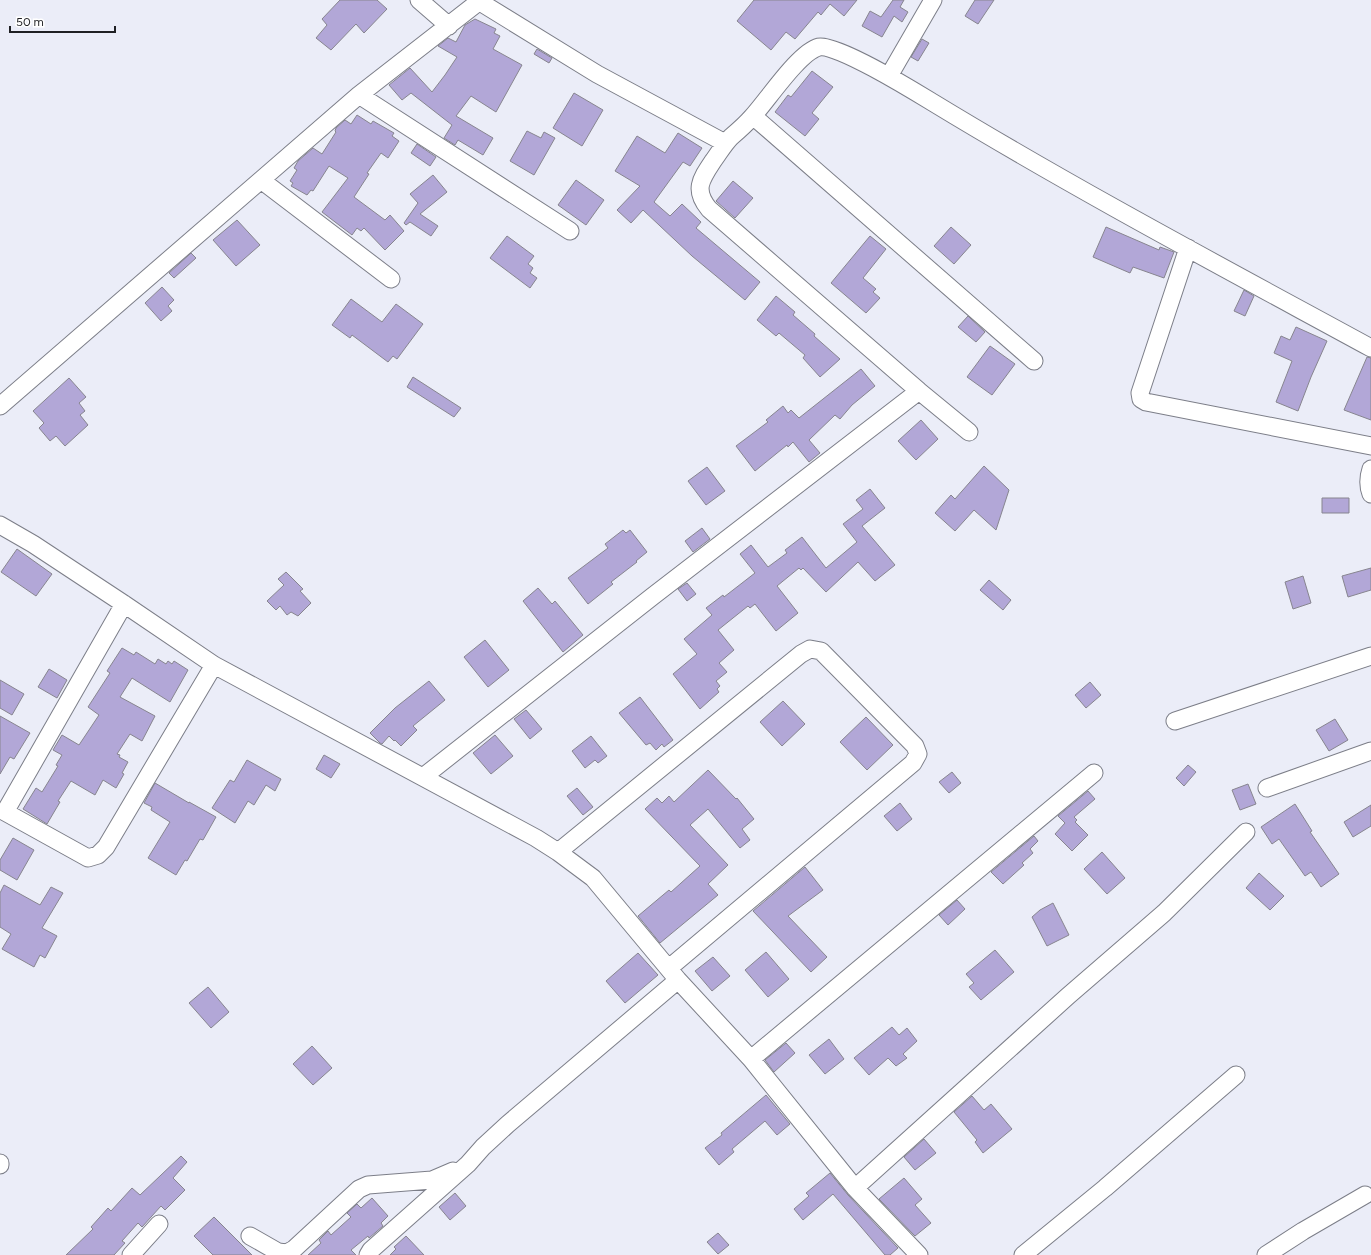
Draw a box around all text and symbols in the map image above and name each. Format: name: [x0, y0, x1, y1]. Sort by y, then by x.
scale bar: [10, 8, 115, 34]
text: 50 m: [16, 15, 44, 29]

